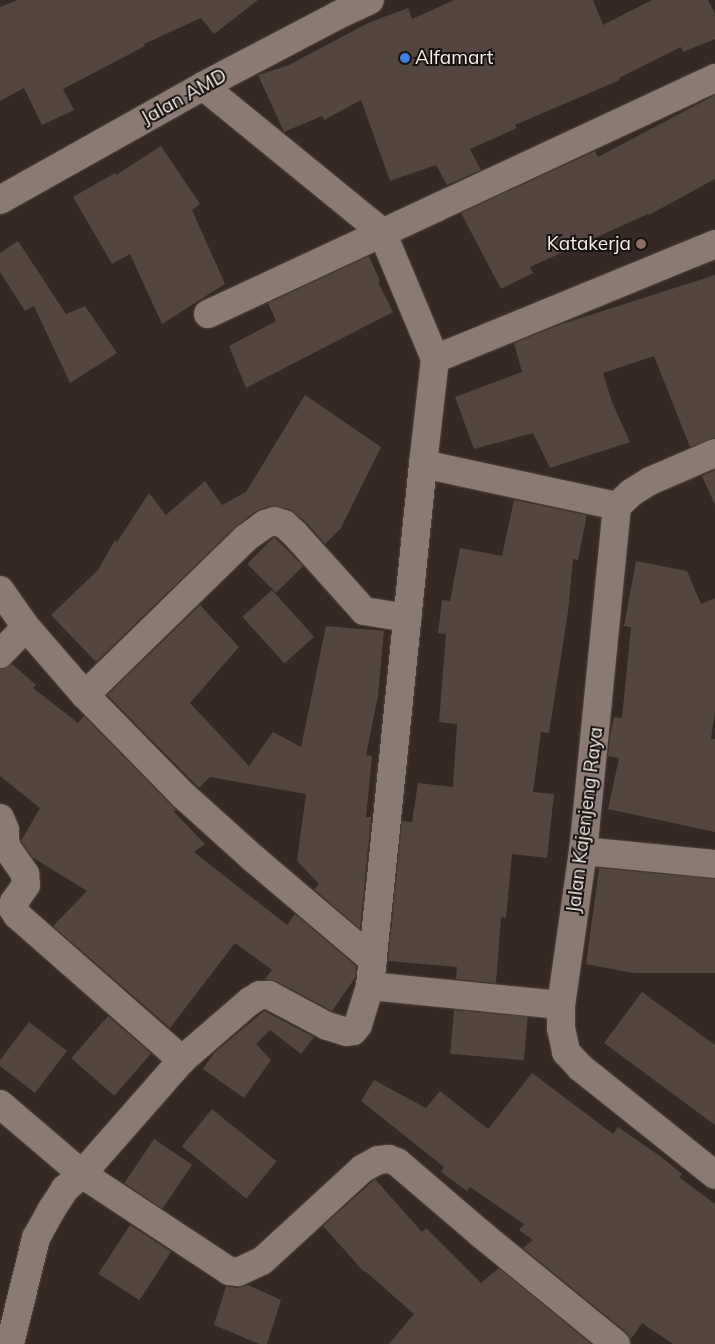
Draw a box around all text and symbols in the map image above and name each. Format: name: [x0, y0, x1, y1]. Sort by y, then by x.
place label: Alfamart: [415, 47, 493, 69]
marker: Alfamart: [399, 52, 411, 64]
street label: Jalan AMD: [137, 64, 231, 130]
place label: Katakerja: [547, 233, 631, 255]
marker: Katakerja: [635, 238, 647, 250]
street label: Jalan Kajenjeng Raya: [562, 726, 608, 914]

